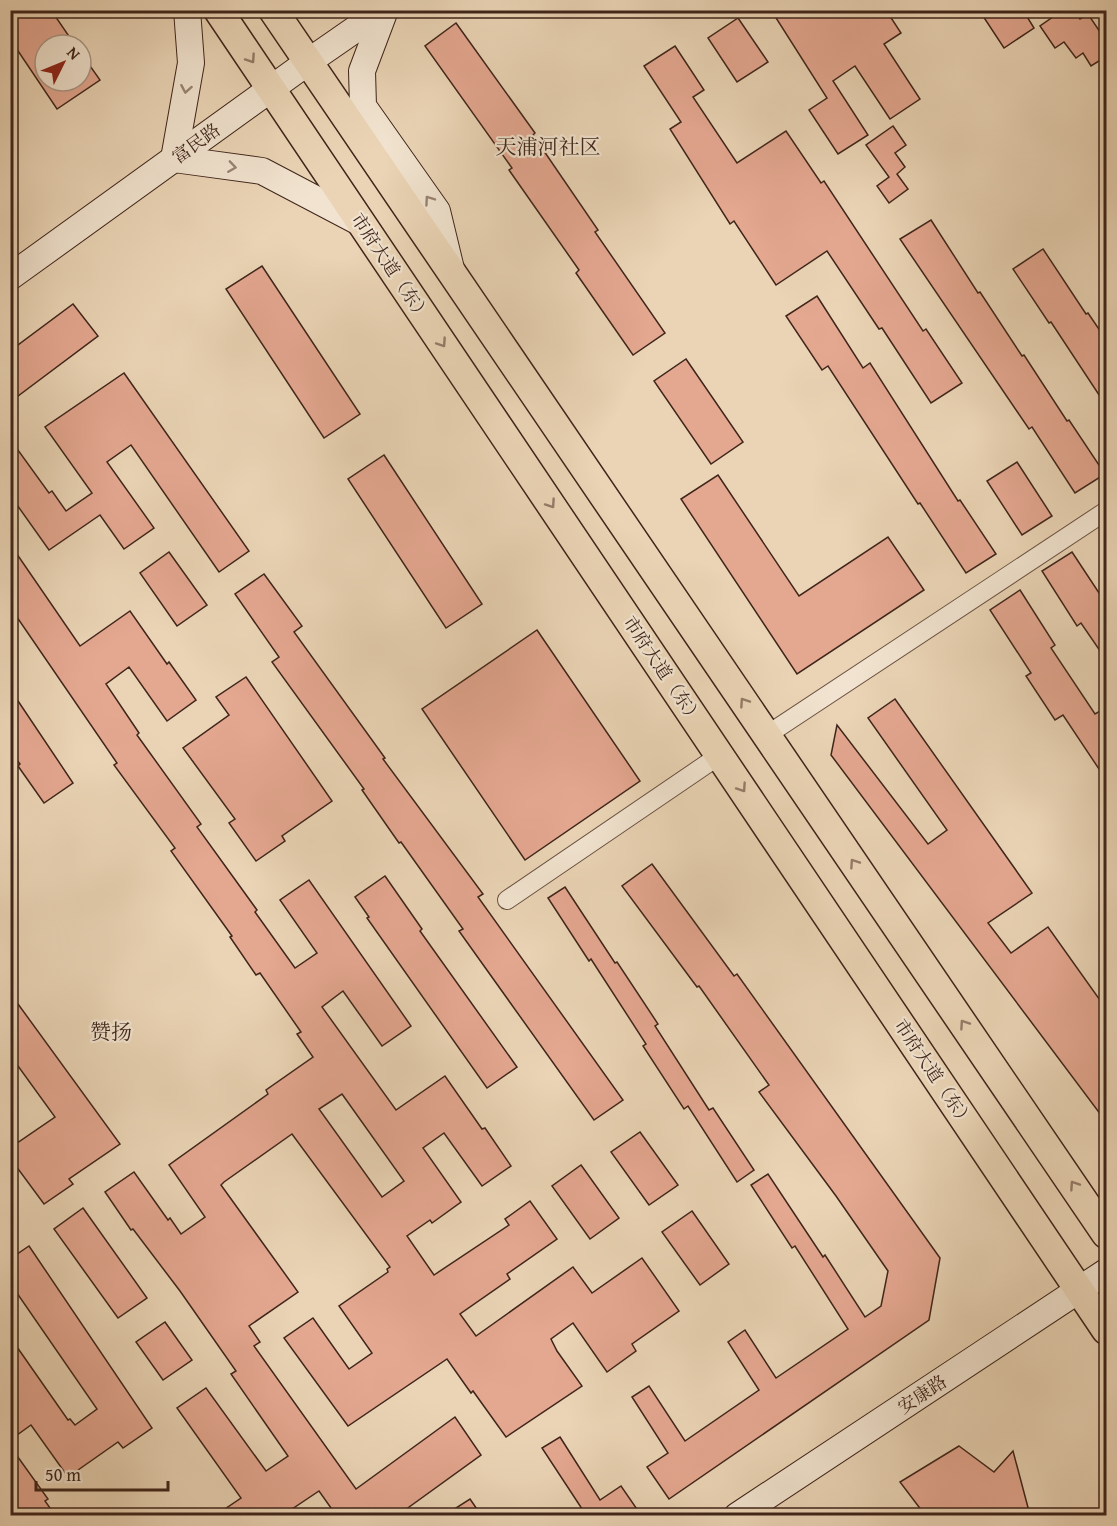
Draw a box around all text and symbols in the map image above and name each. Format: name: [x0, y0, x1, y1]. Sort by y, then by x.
north arrow: [33, 33, 93, 93]
text: N: [62, 41, 87, 65]
one-way arrow: [244, 52, 255, 63]
one-way arrow: [180, 84, 193, 94]
street label: 富民路: [166, 116, 226, 170]
district label: 天浦河社区: [496, 131, 601, 162]
one-way arrow: [227, 160, 236, 172]
one-way arrow: [425, 195, 436, 206]
street label: 市府大道（东）: [345, 207, 437, 327]
one-way arrow: [435, 336, 446, 347]
one-way arrow: [544, 498, 555, 509]
street label: 市府大道（东）: [617, 610, 709, 730]
one-way arrow: [740, 698, 751, 709]
one-way arrow: [735, 781, 746, 792]
one-way arrow: [850, 859, 861, 870]
street label: 市府大道（东）: [888, 1013, 980, 1133]
district label: 赞扬: [90, 1016, 132, 1047]
one-way arrow: [960, 1020, 971, 1031]
one-way arrow: [1070, 1181, 1081, 1192]
street label: 安康路: [892, 1368, 952, 1420]
scale bar: [36, 1454, 168, 1492]
text: 50 m: [45, 1461, 81, 1488]

